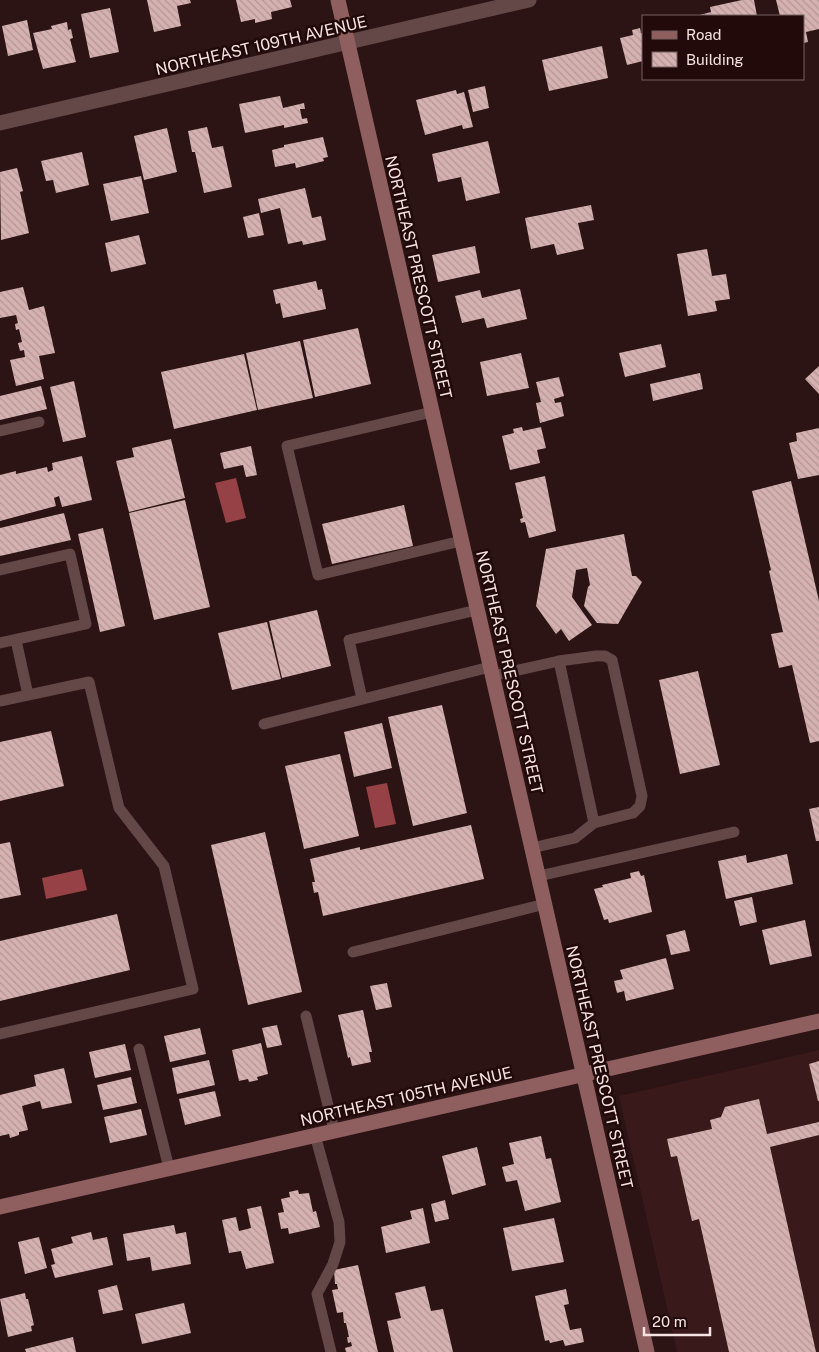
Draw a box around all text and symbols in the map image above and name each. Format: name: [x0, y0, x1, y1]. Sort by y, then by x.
street label: NORTHEAST 109TH AVENUE: [154, 12, 369, 79]
legend: [642, 15, 804, 80]
text: Road: [686, 26, 722, 43]
text: Building: [686, 51, 744, 68]
street label: NORTHEAST PRESCOTT STREET: [381, 154, 456, 401]
street label: NORTHEAST PRESCOTT STREET: [472, 549, 547, 796]
street label: NORTHEAST PRESCOTT STREET: [562, 944, 637, 1191]
street label: NORTHEAST 105TH AVENUE: [298, 1063, 514, 1130]
scale bar: [644, 1304, 710, 1336]
text: 20 m: [652, 1313, 687, 1330]

